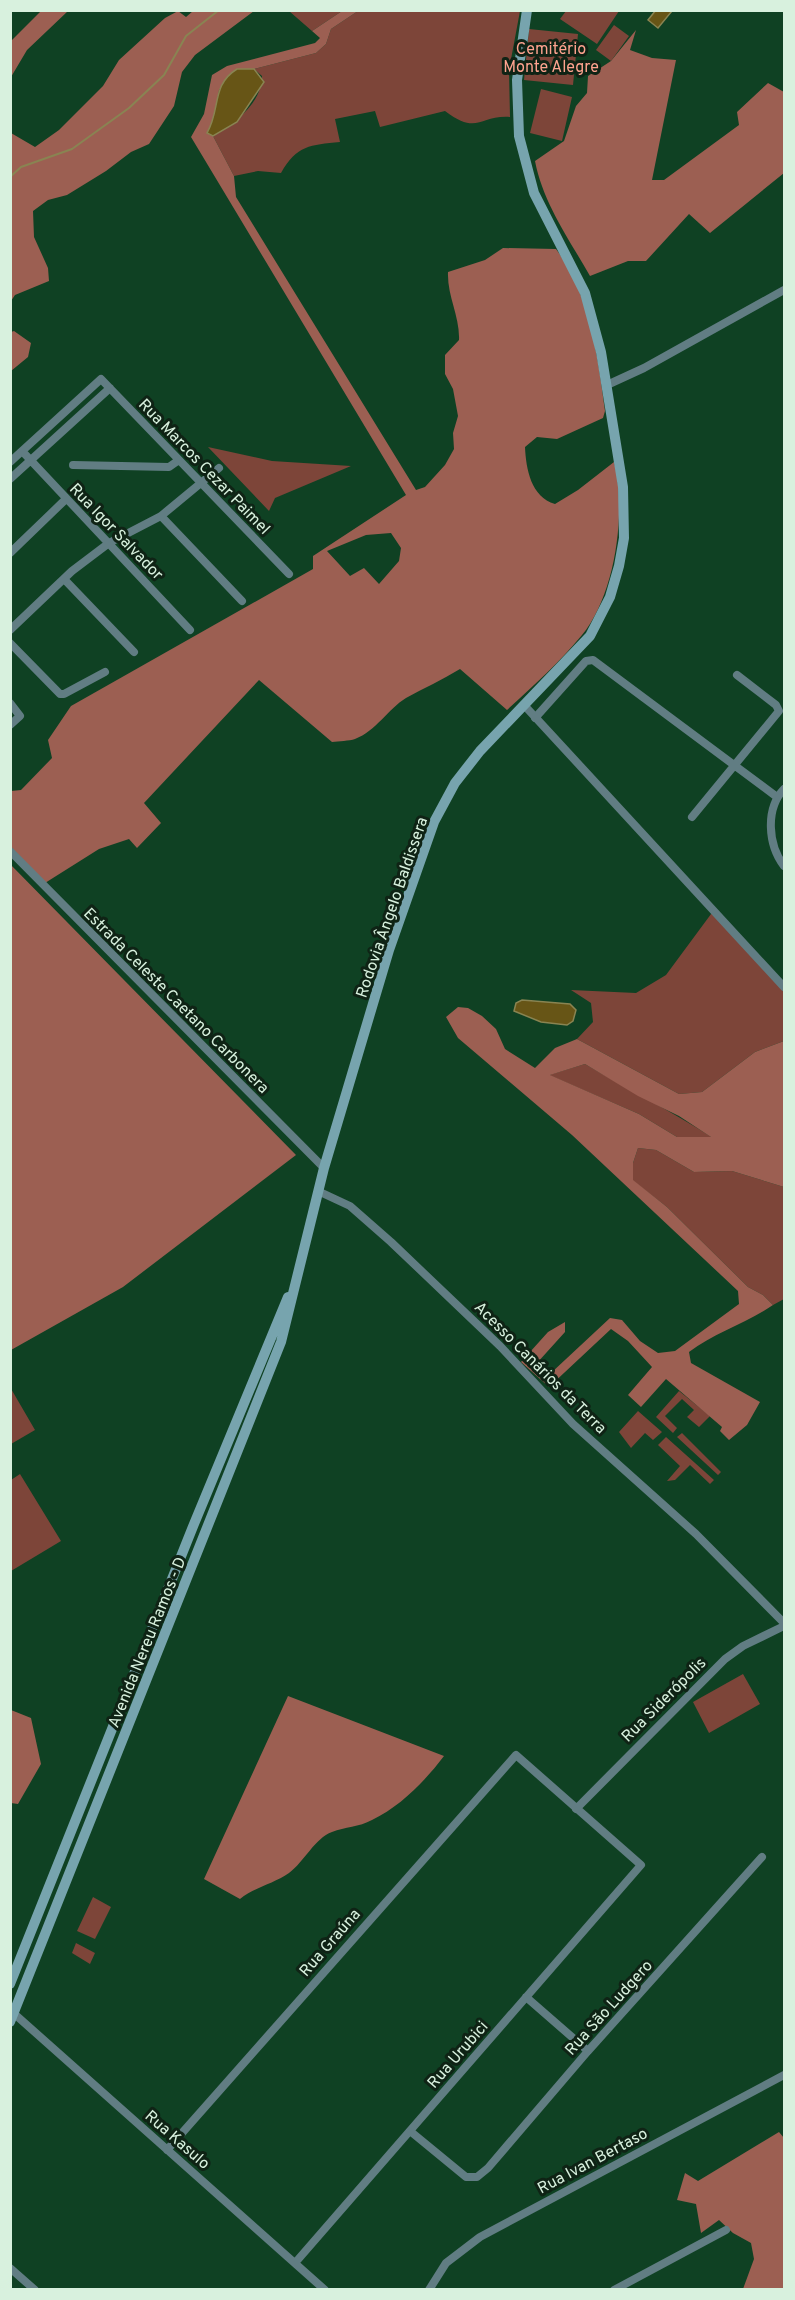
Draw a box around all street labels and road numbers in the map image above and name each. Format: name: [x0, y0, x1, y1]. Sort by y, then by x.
street label: Rua Marcos Cezar Paimel: [133, 395, 274, 539]
street label: Rua Igor Salvador: [64, 480, 167, 585]
street label: Rodovia Ângelo Baldissera: [351, 814, 433, 1001]
street label: Estrada Celeste Caetano Carbonera: [79, 904, 273, 1098]
street label: Acesso Canários da Terra: [469, 1298, 610, 1439]
street label: Avenida Nereu Ramos - D: [104, 1554, 191, 1731]
street label: Rua Siderópolis: [618, 1654, 711, 1747]
street label: Rua Graúna: [296, 1905, 365, 1981]
street label: Rua São Ludgero: [561, 1956, 658, 2060]
street label: Rua Urubici: [424, 2017, 493, 2093]
street label: Rua Kasulo: [140, 2107, 213, 2174]
street label: Rua Ivan Bertaso: [534, 2124, 652, 2199]

